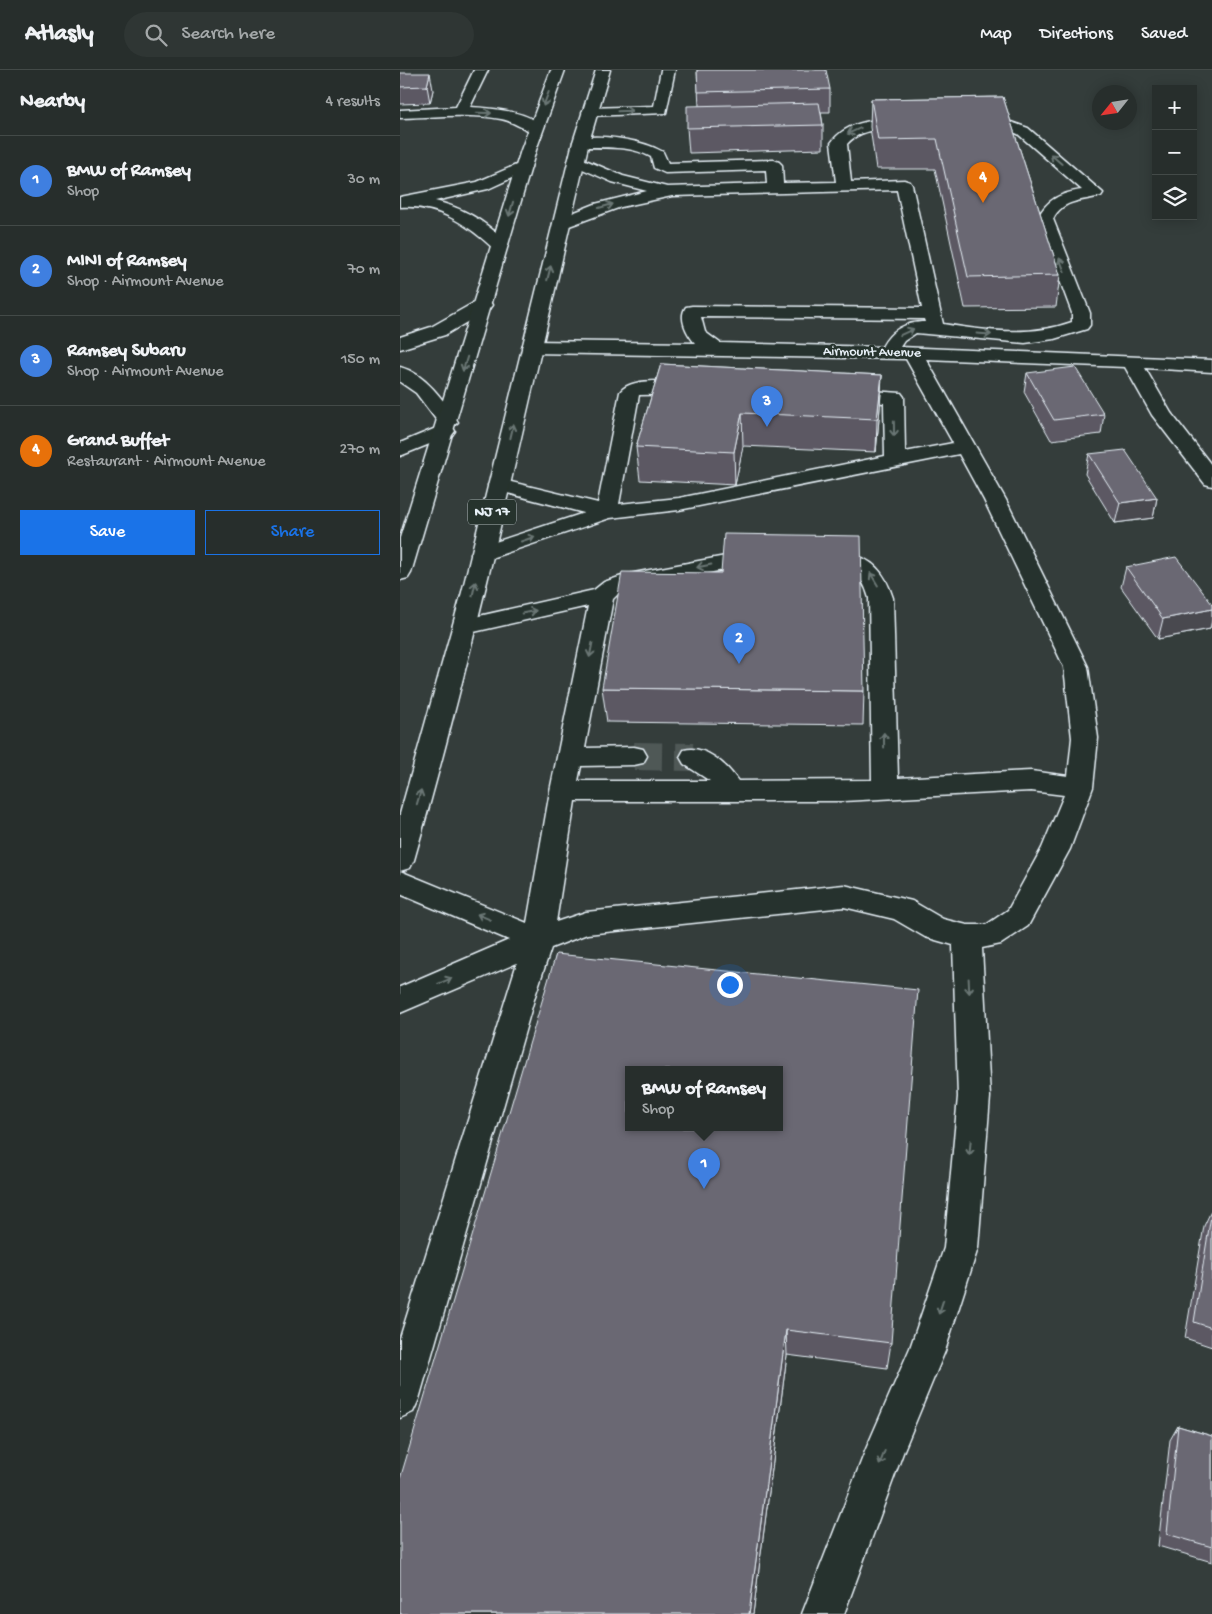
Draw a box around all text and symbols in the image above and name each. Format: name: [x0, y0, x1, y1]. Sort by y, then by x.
search box: [124, 12, 474, 57]
text: Atlasly: [25, 20, 94, 49]
icon: search: [142, 21, 170, 49]
text: Search here: [182, 23, 275, 46]
text: Map: [980, 24, 1012, 45]
text: Directions: [1040, 24, 1113, 45]
text: Saved: [1141, 24, 1187, 45]
north arrow: [1092, 85, 1137, 130]
map controls: [1152, 85, 1197, 220]
button: +: [1152, 85, 1197, 130]
text: Nearby: [20, 90, 85, 115]
one-way arrow: [541, 91, 550, 106]
text: 4 results: [325, 93, 380, 112]
one-way arrow: [617, 106, 633, 115]
one-way arrow: [475, 108, 491, 118]
one-way arrow: [847, 126, 862, 136]
button: −: [1152, 130, 1197, 175]
one-way arrow: [1050, 154, 1063, 165]
text: BMW of Ramsey: [67, 160, 191, 183]
pin: 4: [967, 162, 999, 203]
text: 1: [33, 171, 39, 190]
text: 30 m: [347, 171, 380, 190]
button: layers: [1152, 175, 1197, 220]
text: Shop: [67, 183, 99, 202]
one-way arrow: [506, 200, 516, 216]
one-way arrow: [598, 201, 614, 210]
text: MINI of Ramsey: [67, 250, 187, 273]
one-way arrow: [1057, 258, 1066, 273]
text: 2: [32, 261, 40, 280]
text: 70 m: [347, 261, 380, 280]
one-way arrow: [545, 265, 554, 281]
text: Shop · Airmount Avenue: [67, 273, 224, 292]
one-way arrow: [899, 327, 914, 337]
one-way arrow: [975, 330, 991, 339]
text: Ramsey Subaru: [67, 340, 186, 363]
street label: Airmount Avenue: [823, 344, 922, 362]
text: 3: [32, 351, 40, 370]
text: 150 m: [341, 351, 380, 370]
one-way arrow: [459, 356, 469, 372]
text: Shop · Airmount Avenue: [67, 363, 224, 382]
pin: 3: [751, 386, 783, 427]
one-way arrow: [890, 421, 899, 437]
one-way arrow: [508, 423, 517, 439]
text: Grand Buffet: [67, 430, 169, 453]
text: 4: [32, 441, 40, 460]
text: 270 m: [340, 441, 380, 460]
text: Restaurant · Airmount Avenue: [67, 453, 266, 472]
road number: NJ 17: [468, 500, 516, 524]
button: Save: [20, 510, 195, 555]
button: Share: [205, 510, 380, 555]
one-way arrow: [520, 533, 536, 543]
one-way arrow: [697, 562, 713, 572]
one-way arrow: [869, 572, 879, 587]
one-way arrow: [470, 581, 479, 597]
one-way arrow: [521, 607, 537, 616]
pin: 2: [723, 623, 755, 664]
one-way arrow: [586, 641, 596, 657]
one-way arrow: [879, 732, 889, 748]
one-way arrow: [415, 789, 425, 805]
one-way arrow: [477, 911, 492, 921]
your location: [717, 972, 743, 998]
one-way arrow: [437, 975, 452, 985]
one-way arrow: [964, 978, 974, 994]
popup: [625, 1066, 783, 1131]
text: BMW of Ramsey: [642, 1078, 766, 1101]
text: Shop: [642, 1101, 674, 1120]
one-way arrow: [965, 1140, 974, 1156]
pin: 1: [688, 1148, 720, 1189]
one-way arrow: [936, 1299, 946, 1315]
one-way arrow: [877, 1450, 886, 1465]

